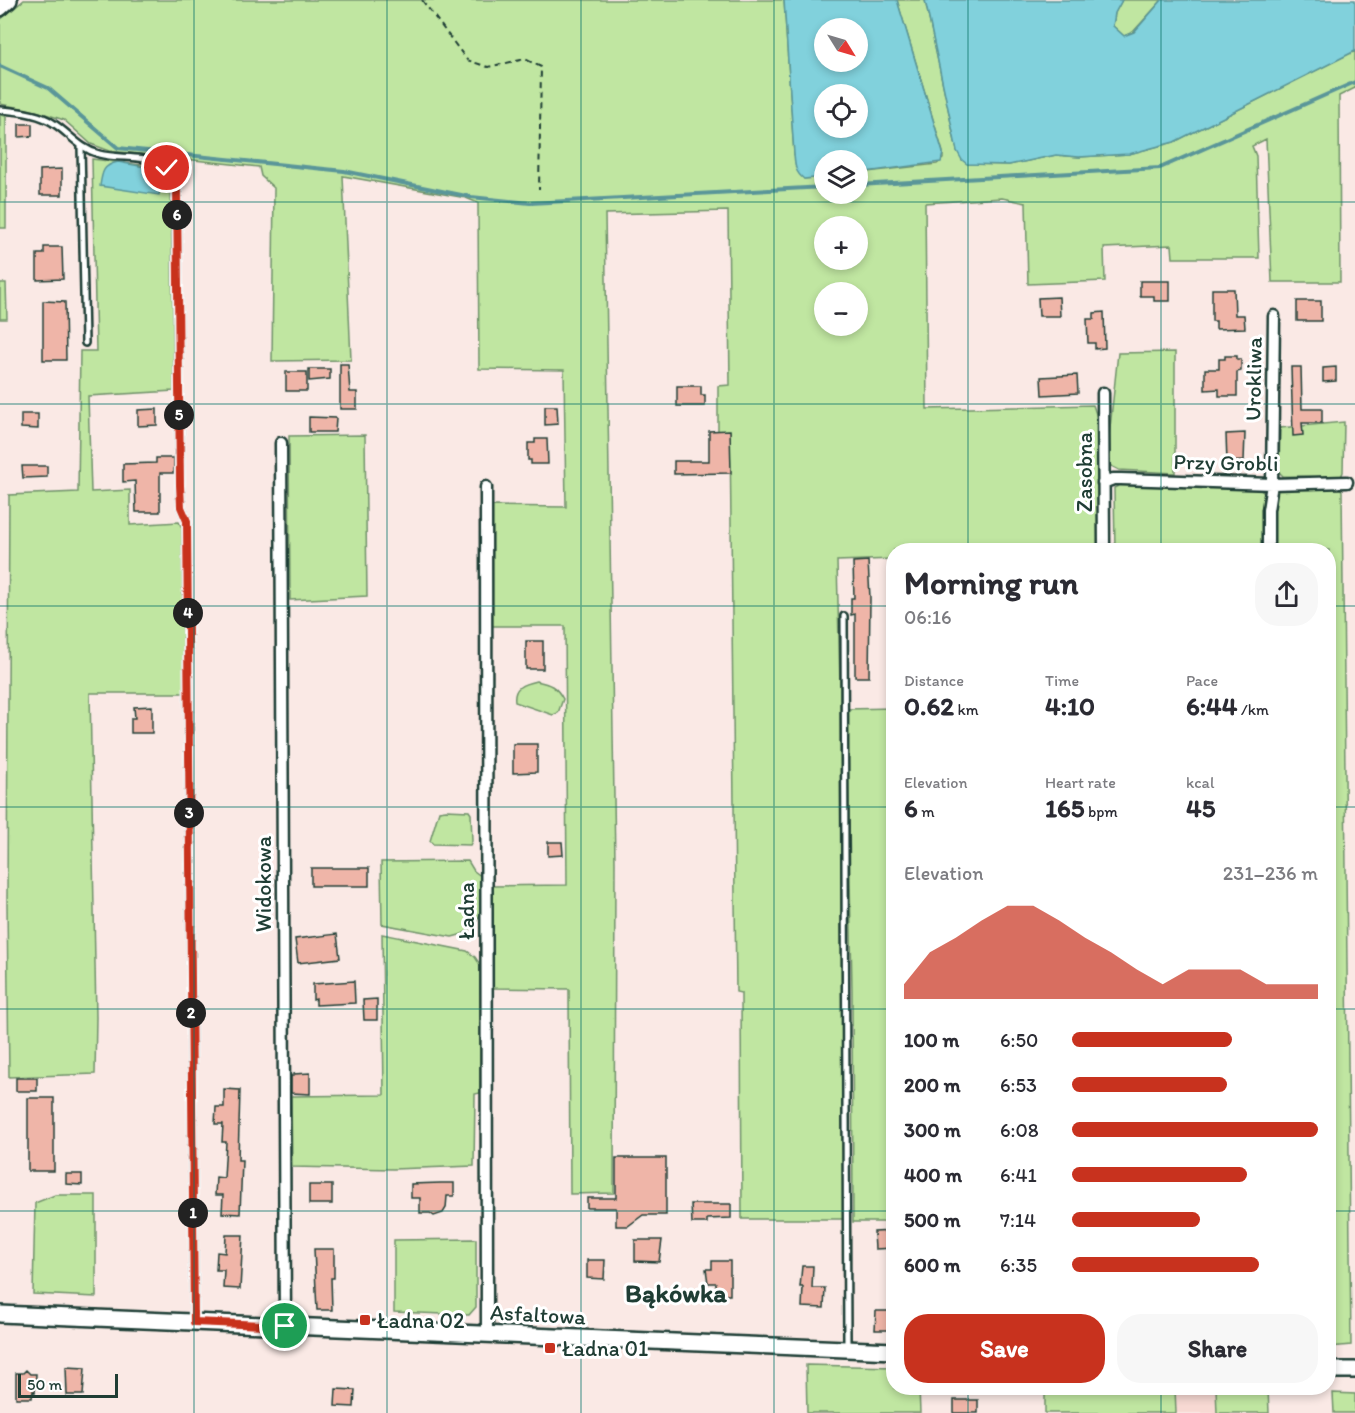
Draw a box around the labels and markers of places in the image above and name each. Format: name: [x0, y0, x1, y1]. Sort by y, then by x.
pin: [141, 142, 192, 193]
pin: 6: [162, 200, 192, 230]
pin: 5: [164, 400, 194, 430]
pin: 4: [173, 598, 203, 628]
pin: 3: [174, 798, 204, 828]
pin: 2: [176, 998, 206, 1028]
pin: 1: [178, 1198, 208, 1228]
pin: [259, 1300, 310, 1351]
place label: Ładna 02: [377, 1307, 465, 1334]
marker: Ładna 02: [358, 1313, 372, 1327]
place label: Ładna 01: [562, 1335, 648, 1362]
marker: Ładna 01: [543, 1341, 557, 1355]

